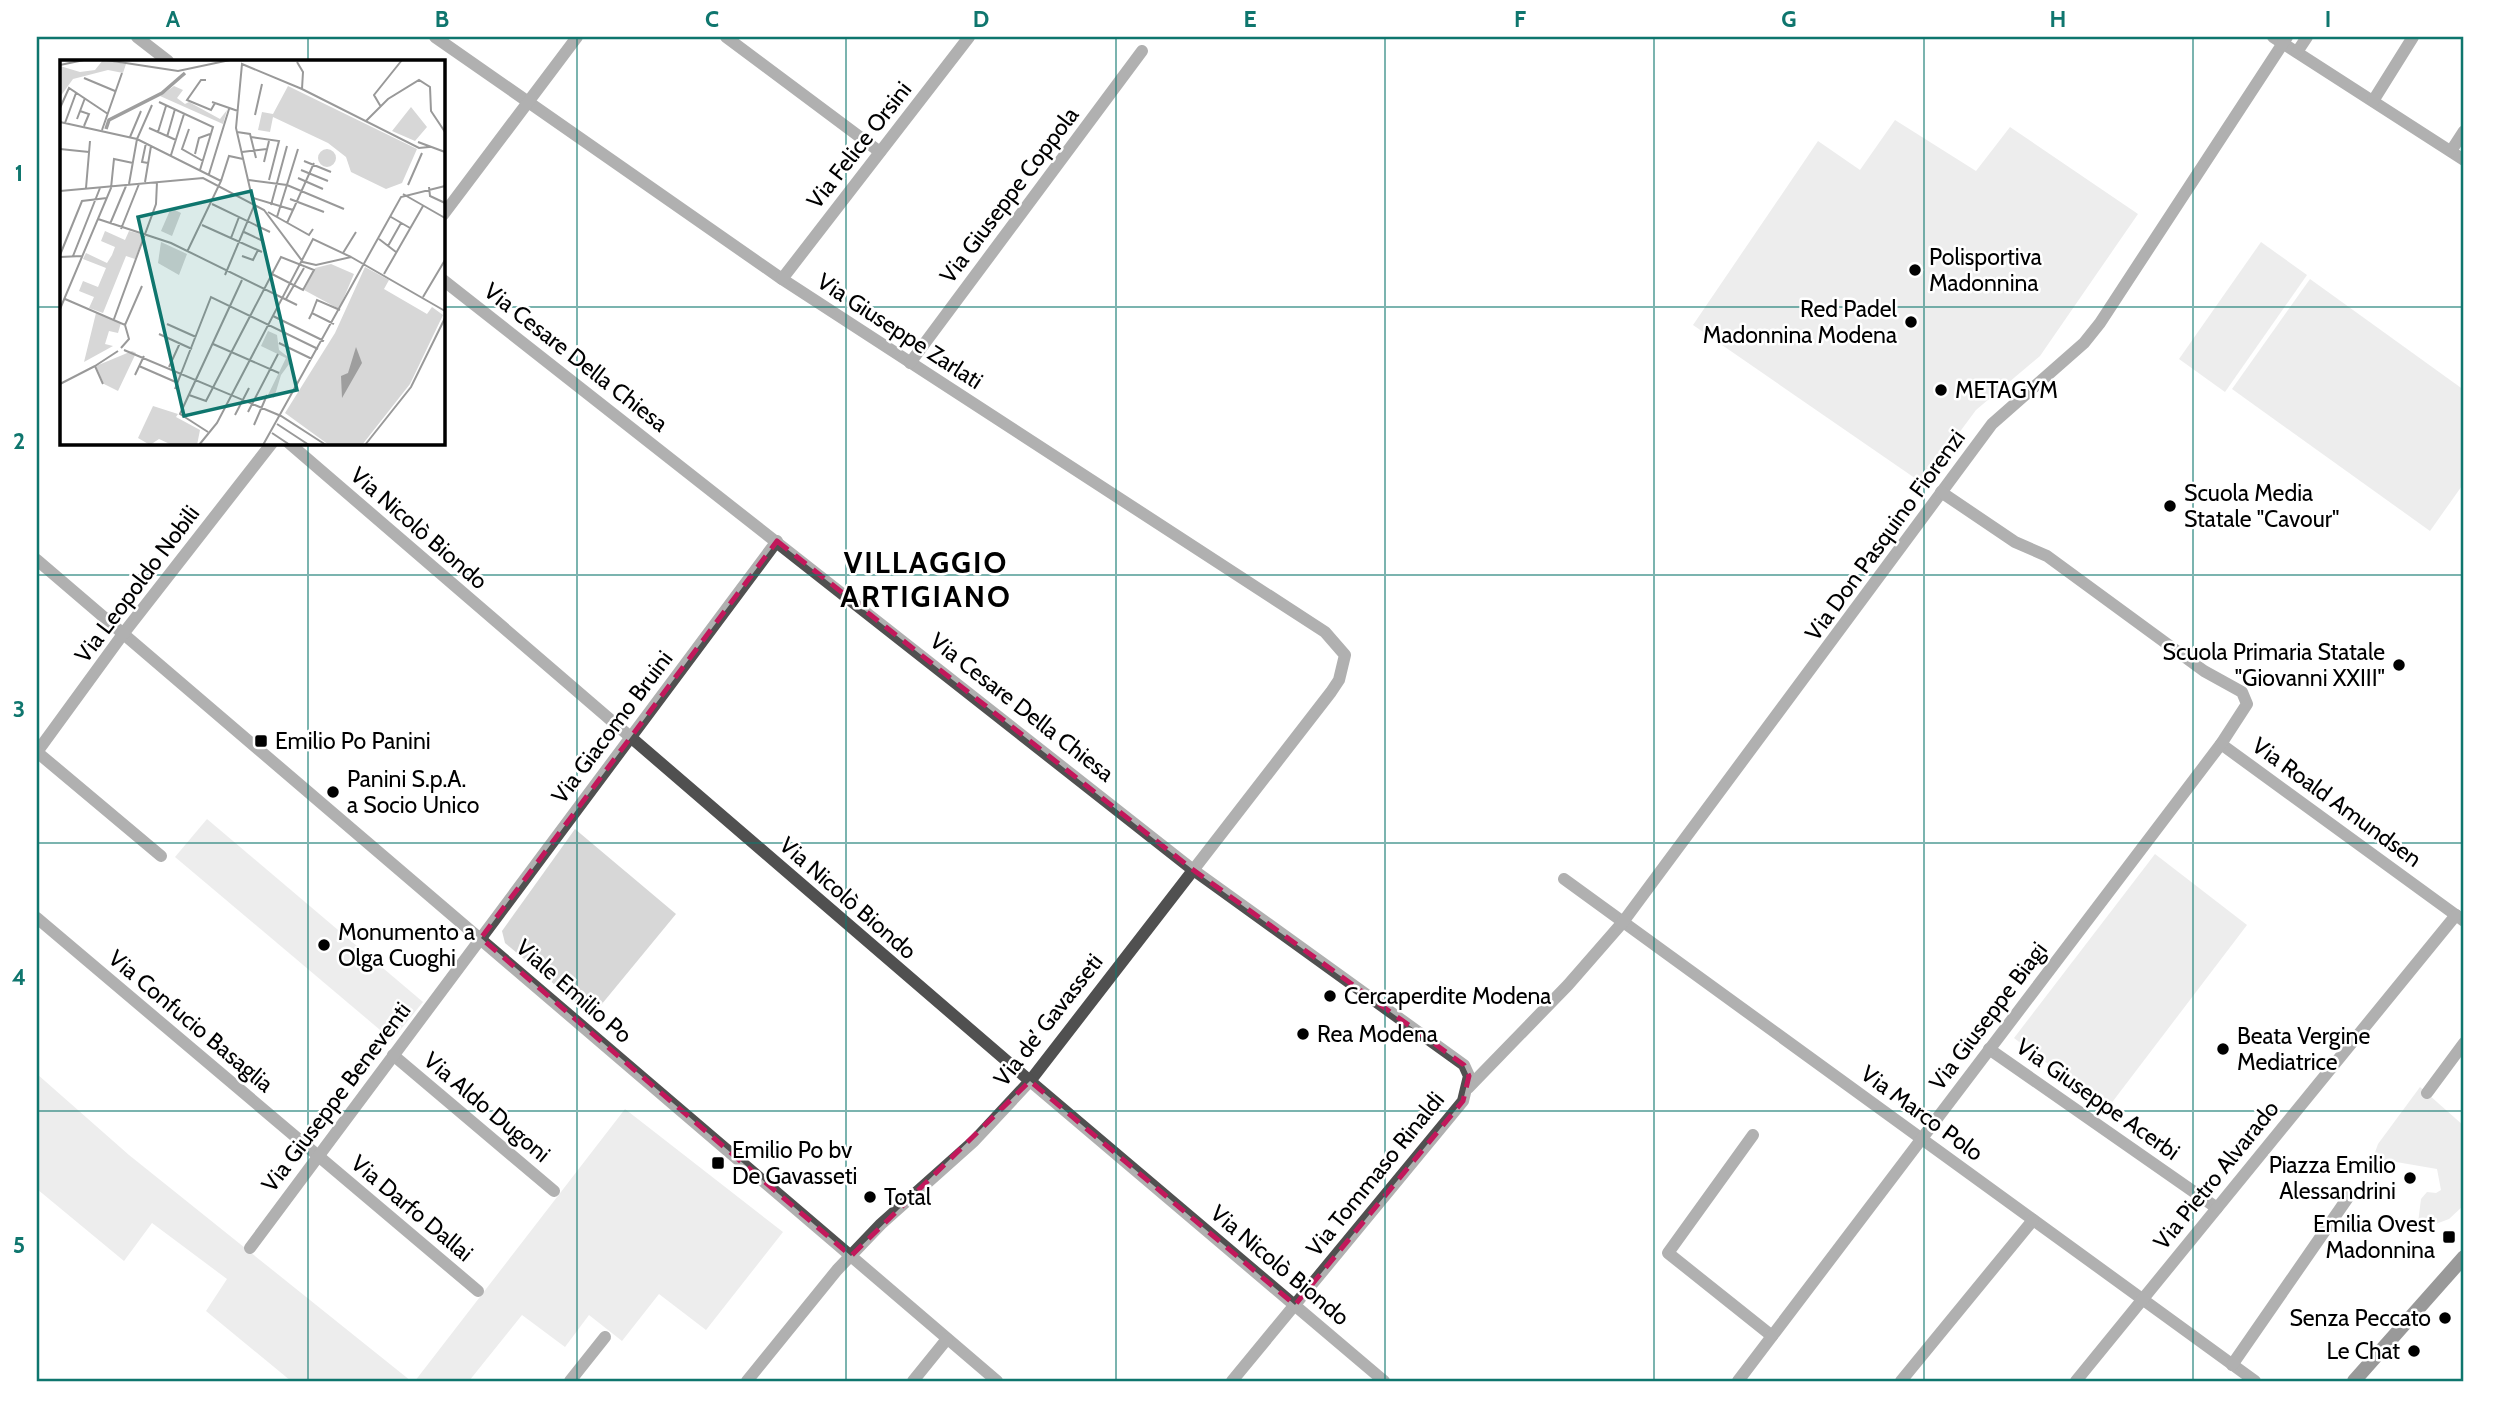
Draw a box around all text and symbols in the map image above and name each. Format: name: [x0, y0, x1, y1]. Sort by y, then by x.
text: A: [166, 5, 181, 33]
text: B: [435, 5, 449, 33]
text: C: [705, 5, 719, 33]
text: D: [973, 5, 989, 33]
text: E: [1243, 5, 1257, 33]
text: F: [1514, 5, 1526, 33]
text: G: [1781, 5, 1797, 33]
text: H: [2050, 5, 2066, 33]
text: I: [2325, 5, 2331, 33]
inset map: [60, 60, 444, 444]
street label: Via Felice Orsini: [801, 76, 917, 214]
street label: Via Giuseppe Coppola: [934, 101, 1084, 289]
text: 1: [15, 159, 23, 187]
place label: Polisportiva Madonnina: [1929, 243, 2042, 297]
marker: Polisportiva Madonnina: [1907, 262, 1923, 278]
street label: Via Giuseppe Zarlati: [812, 267, 988, 395]
street label: Via Cesare Della Chiesa: [479, 277, 673, 437]
place label: Red Padel Madonnina Modena: [1703, 295, 1898, 349]
marker: Red Padel Madonnina Modena: [1903, 314, 1919, 330]
place label: METAGYM: [1955, 376, 2058, 404]
marker: METAGYM: [1933, 382, 1949, 398]
street label: Via Don Pasquino Fiorenzi: [1799, 424, 1971, 646]
text: 2: [13, 427, 25, 455]
street label: Via Nicolò Biondo: [345, 461, 493, 595]
place label: Scuola Media Statale "Cavour": [2184, 479, 2339, 533]
marker: Scuola Media Statale "Cavour": [2162, 498, 2178, 514]
street label: Via Leopoldo Nobili: [69, 500, 205, 668]
district label: VILLAGGIO ARTIGIANO: [840, 544, 1012, 615]
street label: Via Cesare Della Chiesa: [925, 627, 1119, 787]
place label: Scuola Primaria Statale "Giovanni XXIII": [2163, 638, 2385, 692]
street label: Via Giacomo Bruini: [546, 645, 678, 809]
marker: Scuola Primaria Statale "Giovanni XXIII": [2391, 657, 2407, 673]
text: 3: [13, 695, 25, 723]
place label: Emilio Po Panini: [275, 727, 431, 755]
street label: Via Roald Amundsen: [2247, 731, 2427, 873]
marker: Emilio Po Panini: [253, 733, 269, 749]
place label: Panini S.p.A. a Socio Unico: [347, 765, 479, 819]
marker: Panini S.p.A. a Socio Unico: [325, 784, 341, 800]
street label: Via Nicolò Biondo: [774, 831, 922, 965]
place label: Monumento a Olga Cuoghi: [338, 918, 475, 972]
street label: Viale Emilio Po: [510, 933, 638, 1049]
street label: Via Giuseppe Biagi: [1923, 936, 2053, 1096]
marker: Monumento a Olga Cuoghi: [316, 937, 332, 953]
street label: Via Confucio Basaglia: [103, 944, 279, 1098]
street label: Via de’ Gavasseti: [988, 948, 1108, 1092]
text: 4: [12, 963, 26, 991]
place label: Cercaperdite Modena: [1344, 982, 1551, 1010]
marker: Cercaperdite Modena: [1322, 988, 1338, 1004]
street label: Via Giuseppe Beneventi: [255, 997, 417, 1197]
place label: Rea Modena: [1317, 1020, 1438, 1048]
place label: Beata Vergine Mediatrice: [2237, 1022, 2370, 1076]
marker: Rea Modena: [1295, 1026, 1311, 1042]
street label: Via Giuseppe Acerbi: [2011, 1032, 2185, 1166]
marker: Beata Vergine Mediatrice: [2215, 1041, 2231, 1057]
street label: Via Aldo Dugoni: [418, 1046, 556, 1168]
street label: Via Marco Polo: [1855, 1059, 1989, 1167]
street label: Via Tommaso Rinaldi: [1300, 1086, 1450, 1262]
street label: Via Pietro Alvarado: [2147, 1095, 2285, 1255]
place label: Emilio Po bv De Gavasseti: [732, 1136, 857, 1190]
street label: Via Darfo Dallai: [345, 1149, 479, 1267]
place label: Piazza Emilio Alessandrini: [2269, 1151, 2396, 1205]
marker: Emilio Po bv De Gavasseti: [710, 1155, 726, 1171]
marker: Piazza Emilio Alessandrini: [2402, 1170, 2418, 1186]
place label: Total: [884, 1183, 932, 1211]
marker: Total: [862, 1189, 878, 1205]
street label: Via Nicolò Biondo: [1205, 1199, 1355, 1331]
place label: Emilia Ovest Madonnina: [2313, 1210, 2435, 1264]
marker: Emilia Ovest Madonnina: [2441, 1229, 2457, 1245]
text: 5: [13, 1231, 25, 1259]
place label: Senza Peccato: [2289, 1304, 2431, 1332]
marker: Senza Peccato: [2437, 1310, 2453, 1326]
place label: Le Chat: [2327, 1337, 2400, 1365]
marker: Le Chat: [2406, 1343, 2422, 1359]

